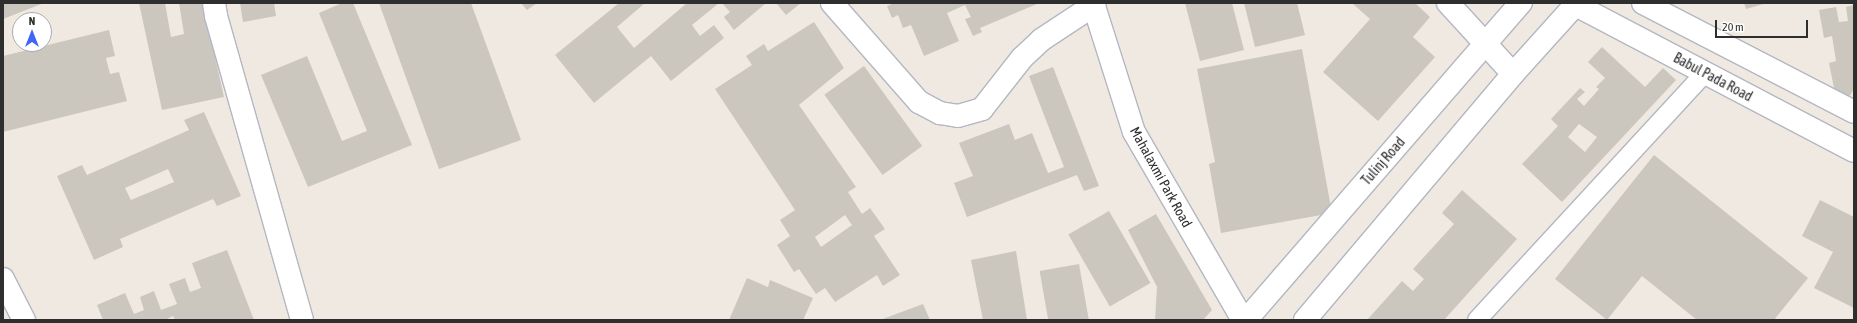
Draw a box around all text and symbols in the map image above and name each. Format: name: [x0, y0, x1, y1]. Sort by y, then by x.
north arrow: [12, 12, 52, 52]
scale bar: [1717, 12, 1810, 38]
text: N: [29, 15, 35, 27]
text: 20 m: [1722, 20, 1744, 34]
street label: Babul Pada Road: [1671, 49, 1755, 105]
street label: Mahalaxmi Park Road: [1126, 124, 1196, 230]
street label: Tulinj Road: [1358, 134, 1408, 188]

